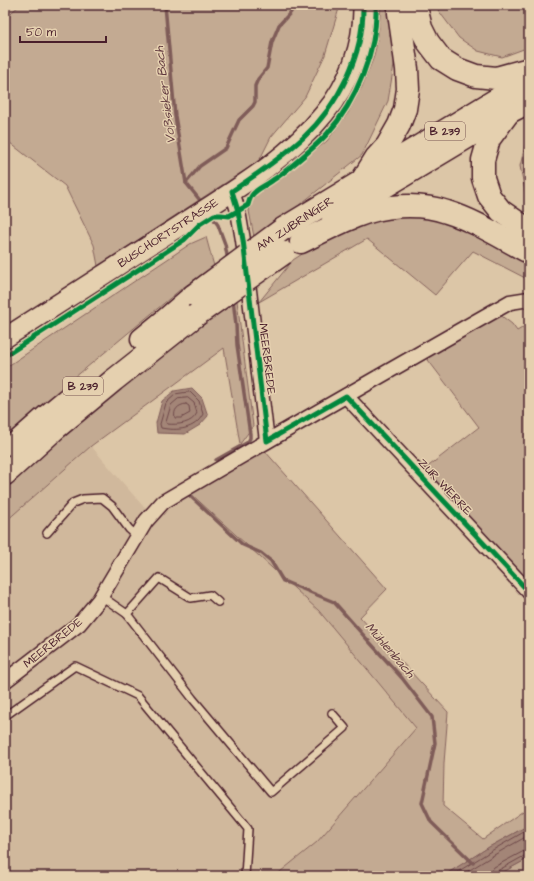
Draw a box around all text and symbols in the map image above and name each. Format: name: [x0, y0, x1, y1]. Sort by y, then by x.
scale bar: [20, 18, 106, 44]
text: 50 m: [26, 24, 57, 41]
water label: Voßsieker Bach: [150, 45, 180, 145]
road number: B 239: [425, 122, 465, 140]
street label: AM ZUBRINGER: [253, 193, 337, 255]
street label: BUSCHORTSTRASSE: [114, 194, 222, 272]
street label: MEERBREDE: [254, 322, 280, 396]
road number: B 239: [63, 377, 103, 395]
street label: ZUR WERRE: [414, 455, 476, 519]
street label: MEERBREDE: [20, 614, 86, 672]
water label: Mühlenbach: [361, 618, 419, 682]

